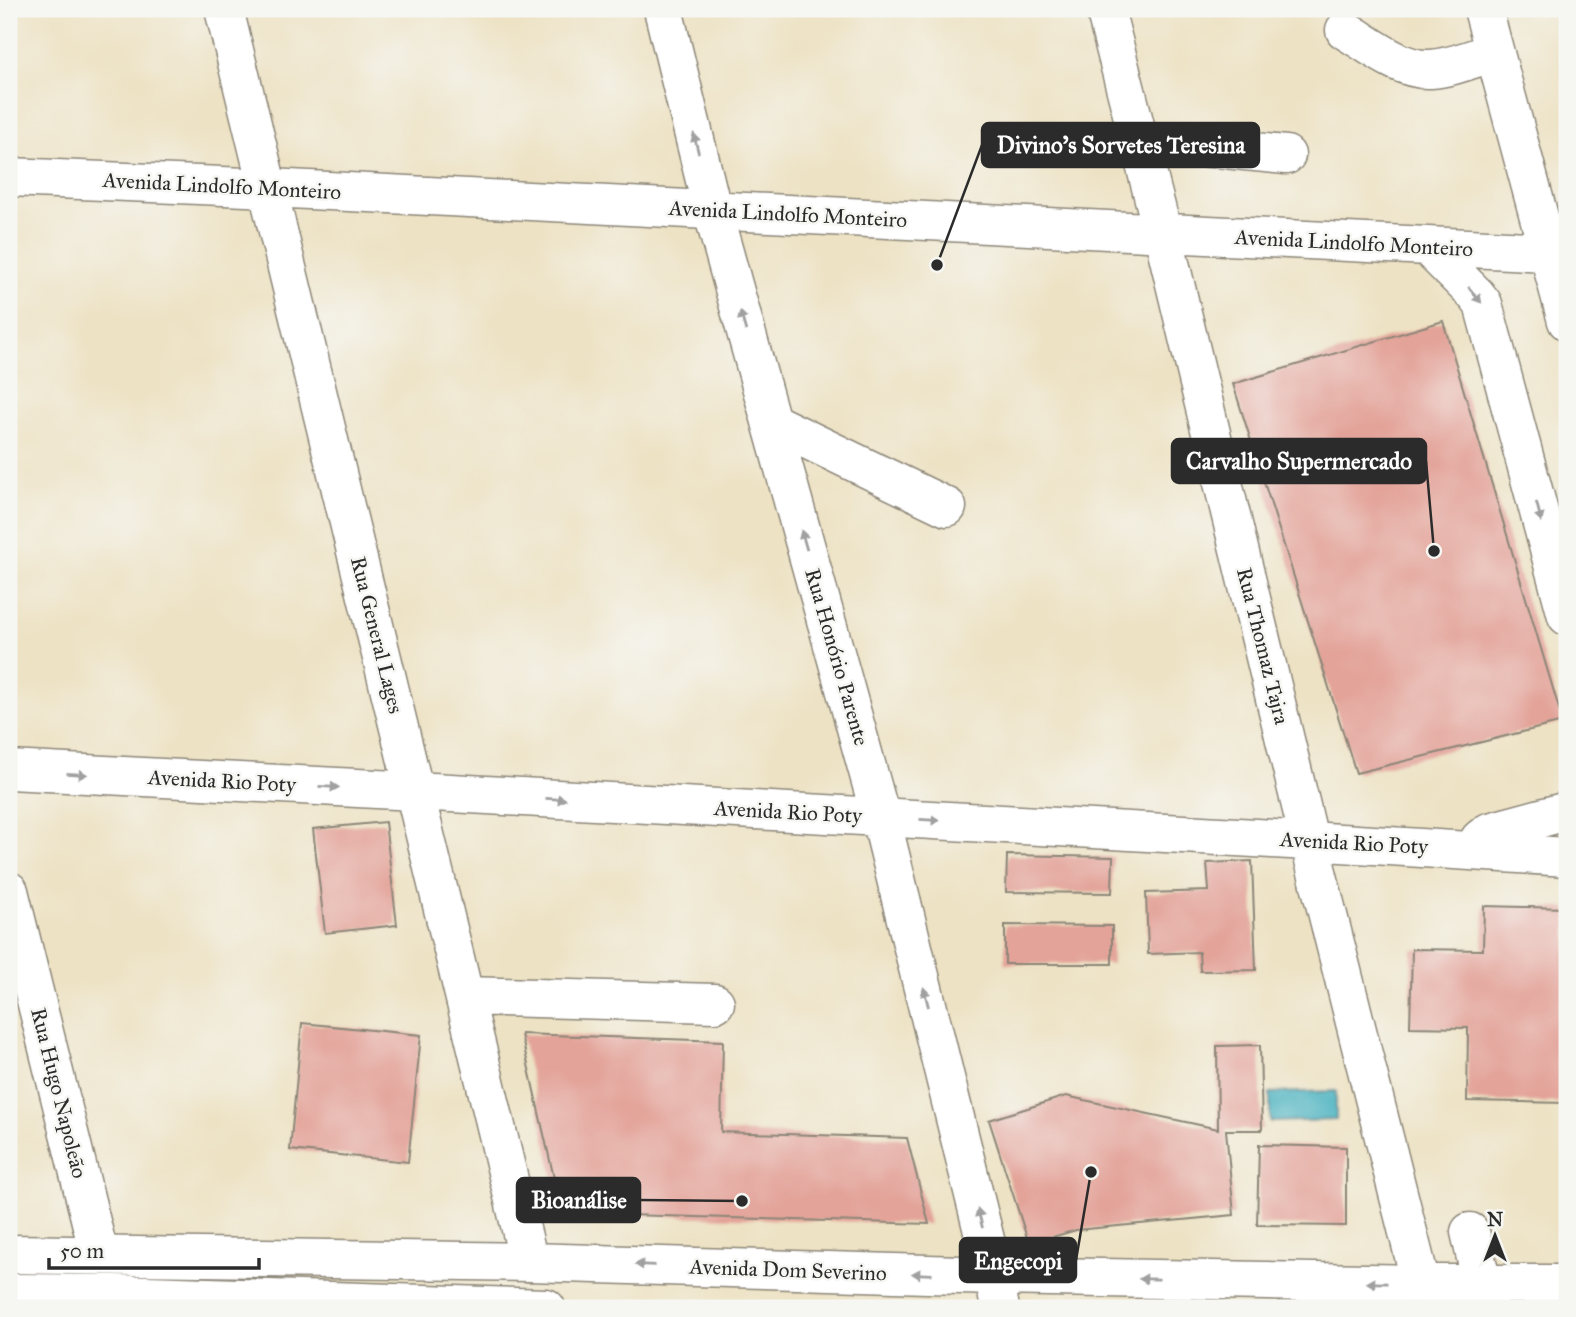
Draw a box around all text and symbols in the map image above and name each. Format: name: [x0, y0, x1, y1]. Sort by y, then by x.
callout: Divino's Sorvetes Teresina: [982, 123, 1259, 167]
text: Divino's Sorvetes Teresina: [997, 131, 1246, 159]
one-way arrow: [690, 132, 701, 154]
street label: Avenida Lindolfo Monteiro: [101, 167, 342, 205]
street label: Avenida Lindolfo Monteiro: [667, 195, 908, 233]
street label: Avenida Lindolfo Monteiro: [1233, 224, 1474, 262]
one-way arrow: [1467, 287, 1482, 304]
one-way arrow: [737, 310, 748, 332]
callout: Carvalho Supermercado: [1172, 439, 1426, 483]
text: Carvalho Supermercado: [1186, 447, 1412, 476]
one-way arrow: [1535, 502, 1545, 523]
one-way arrow: [798, 529, 809, 551]
street label: Rua General Lages: [345, 554, 409, 716]
street label: Rua Honório Parente: [799, 565, 875, 749]
street label: Rua Thomaz Tajra: [1231, 565, 1295, 727]
street label: Avenida Rio Poty: [146, 764, 298, 798]
one-way arrow: [66, 769, 88, 780]
one-way arrow: [318, 781, 340, 792]
one-way arrow: [545, 794, 567, 805]
street label: Avenida Rio Poty: [712, 795, 864, 829]
one-way arrow: [919, 815, 941, 826]
street label: Avenida Rio Poty: [1278, 826, 1430, 860]
one-way arrow: [920, 986, 931, 1008]
street label: Rua Hugo Napoleão: [25, 1005, 93, 1181]
callout: Bioanálise: [517, 1178, 640, 1222]
text: Bioanálise: [531, 1186, 627, 1214]
north arrow: [1460, 1202, 1530, 1272]
one-way arrow: [974, 1207, 985, 1229]
text: N: [1487, 1208, 1503, 1231]
scale bar: [49, 1226, 259, 1270]
text: 50 m: [60, 1238, 105, 1264]
callout: Engecopi: [960, 1238, 1076, 1282]
text: Engecopi: [974, 1247, 1063, 1276]
street label: Avenida Dom Severino: [688, 1254, 887, 1286]
one-way arrow: [634, 1260, 656, 1271]
one-way arrow: [910, 1269, 932, 1280]
one-way arrow: [1138, 1273, 1160, 1285]
one-way arrow: [1365, 1277, 1387, 1289]

